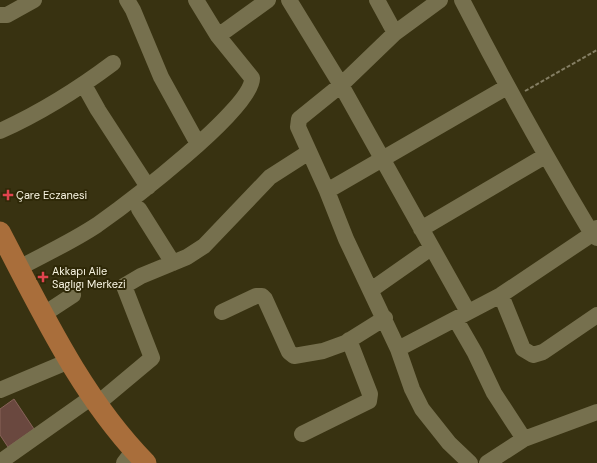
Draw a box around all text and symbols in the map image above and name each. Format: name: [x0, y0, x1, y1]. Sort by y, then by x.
place label: Çare Eczanesi: [16, 188, 87, 202]
marker: Çare Eczanesi: [3, 190, 13, 200]
place label: Akkapı Aile Saglıgı Merkezi: [52, 264, 126, 291]
marker: Akkapı Aile Saglıgı Merkezi: [37, 271, 49, 283]

